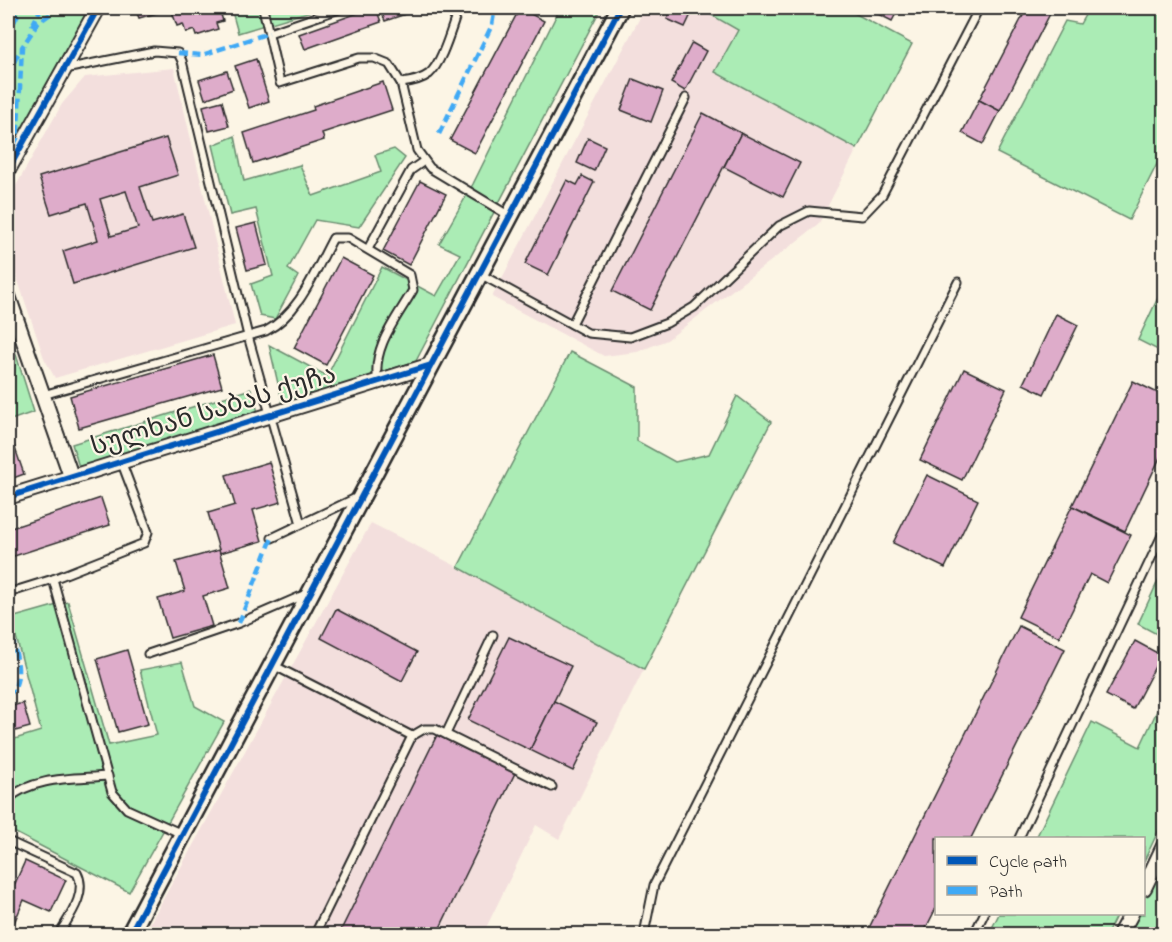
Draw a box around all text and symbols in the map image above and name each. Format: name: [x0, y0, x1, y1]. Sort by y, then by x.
street label: სულხან საბას ქუჩა: [87, 357, 341, 467]
legend: [935, 837, 1145, 915]
text: Cycle path: [989, 850, 1067, 876]
text: Path: [989, 880, 1023, 906]

